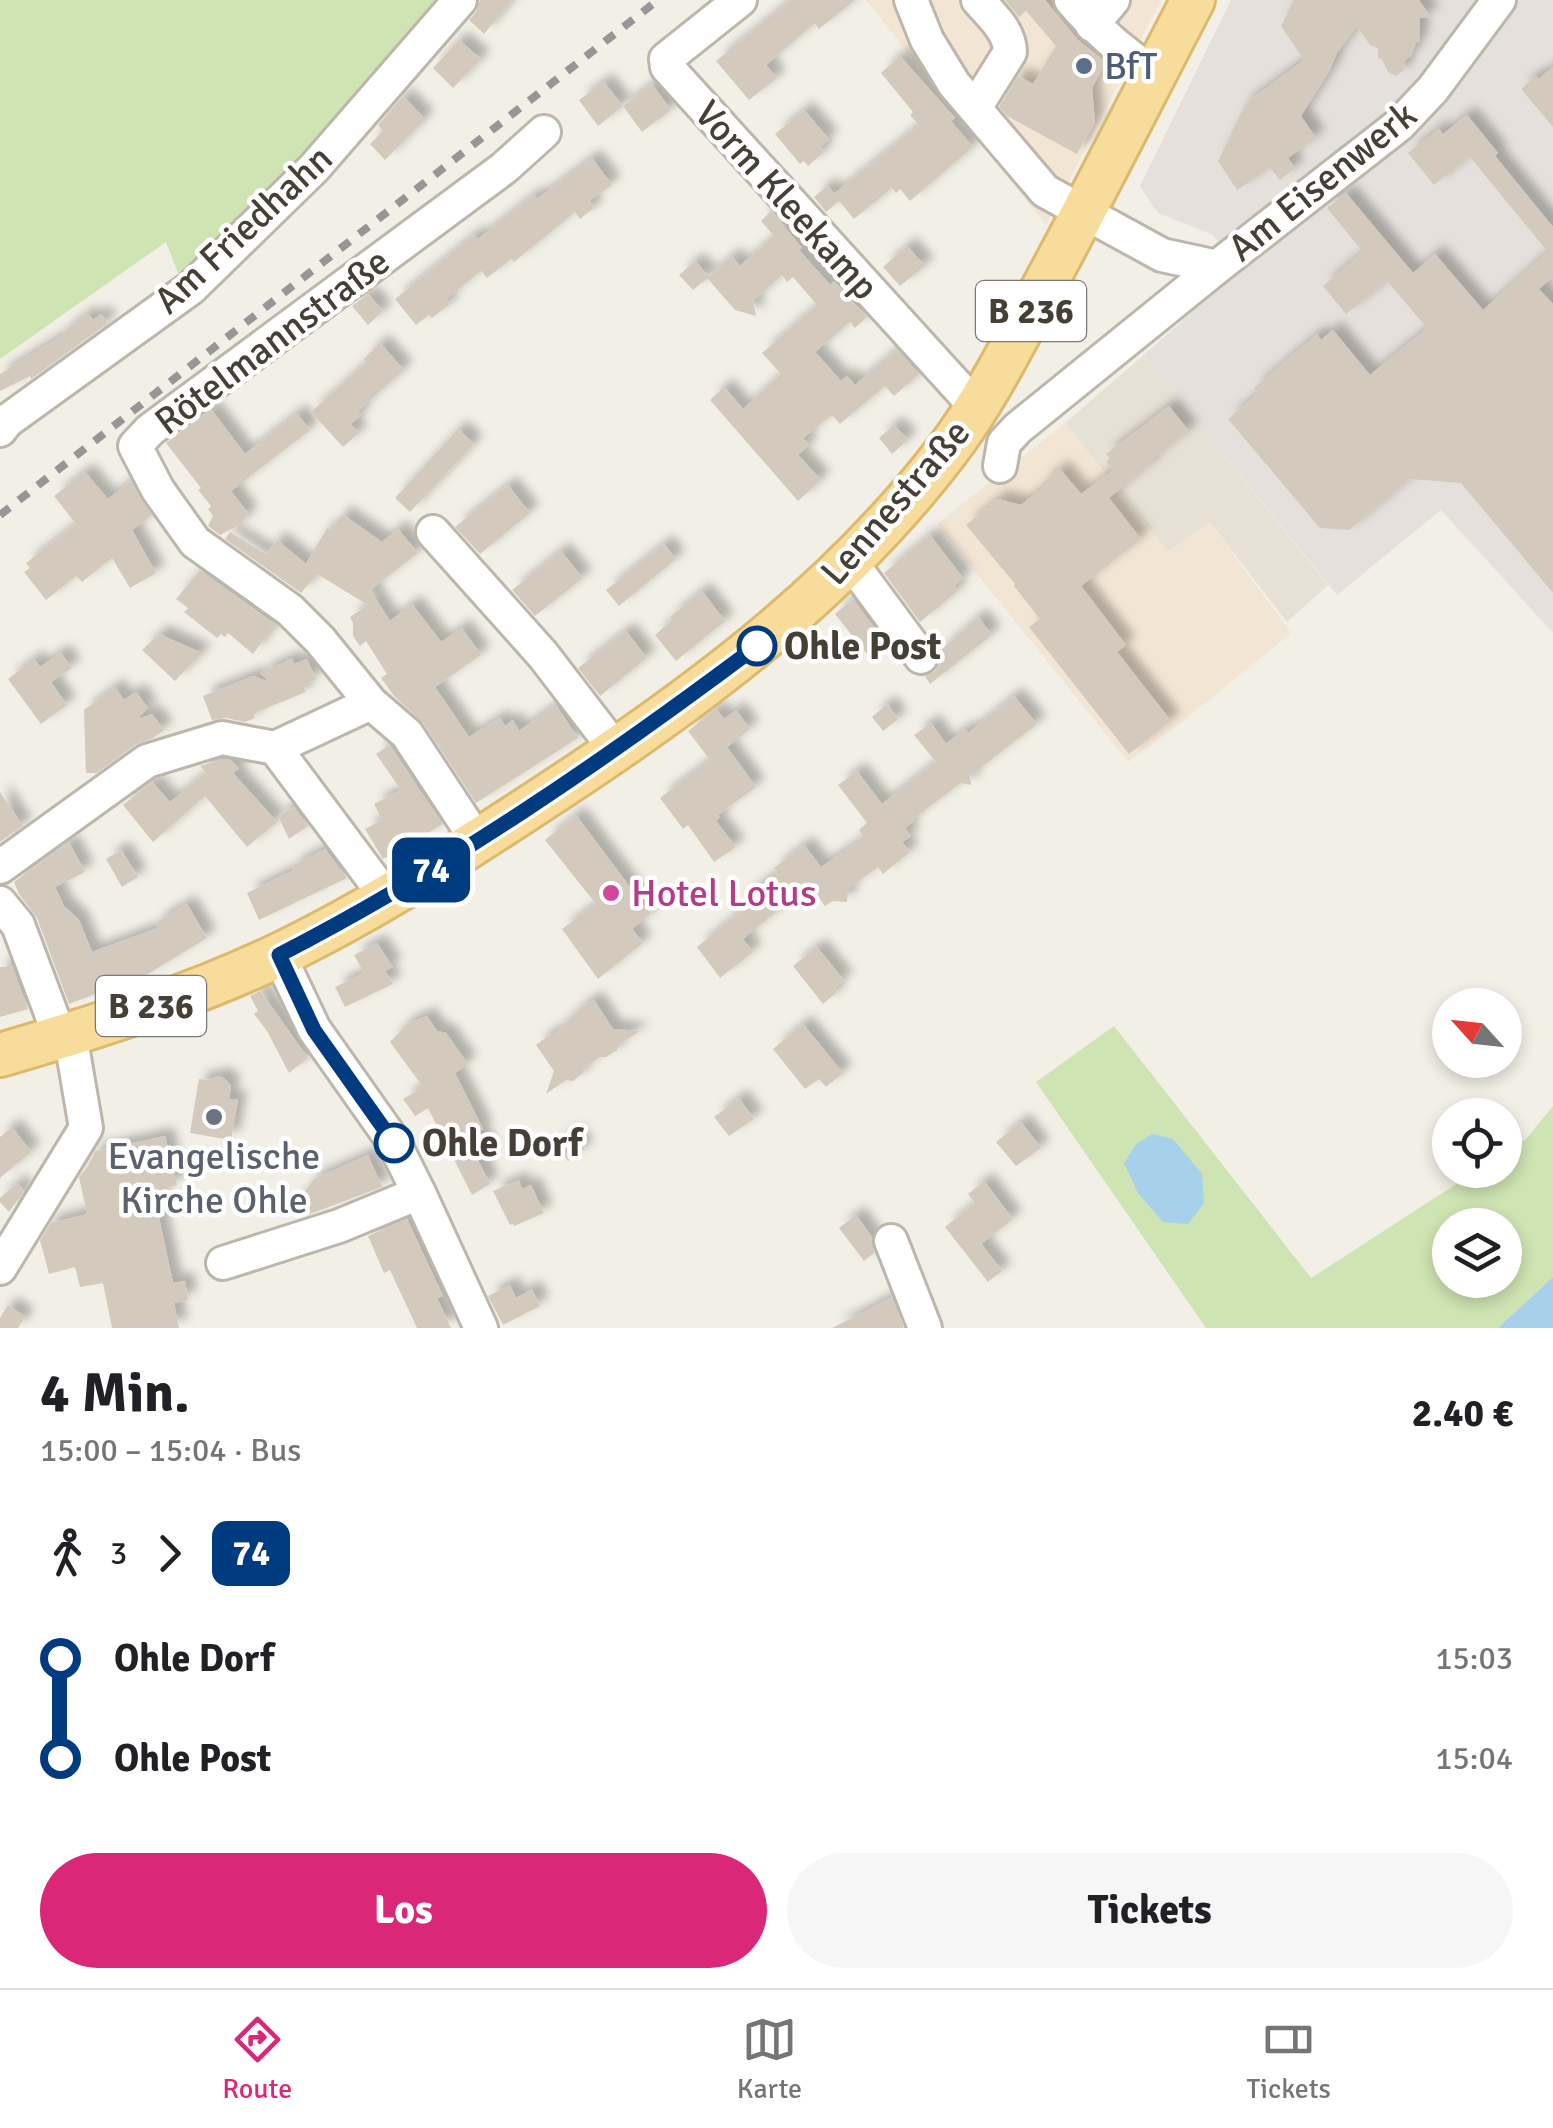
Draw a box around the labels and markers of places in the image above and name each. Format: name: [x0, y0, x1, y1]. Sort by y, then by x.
place label: BfT: [1104, 43, 1158, 90]
marker: BfT: [1073, 55, 1095, 77]
place label: Ohle Post: [784, 623, 941, 670]
marker: Ohle Post: [738, 627, 776, 665]
place label: Hotel Lotus: [631, 870, 817, 917]
marker: Hotel Lotus: [600, 882, 622, 904]
marker: Evangelische Kirche Ohle: [203, 1106, 225, 1128]
place label: Ohle Dorf: [422, 1120, 584, 1167]
marker: Ohle Dorf: [375, 1124, 413, 1162]
place label: Evangelische Kirche Ohle: [108, 1133, 320, 1224]

